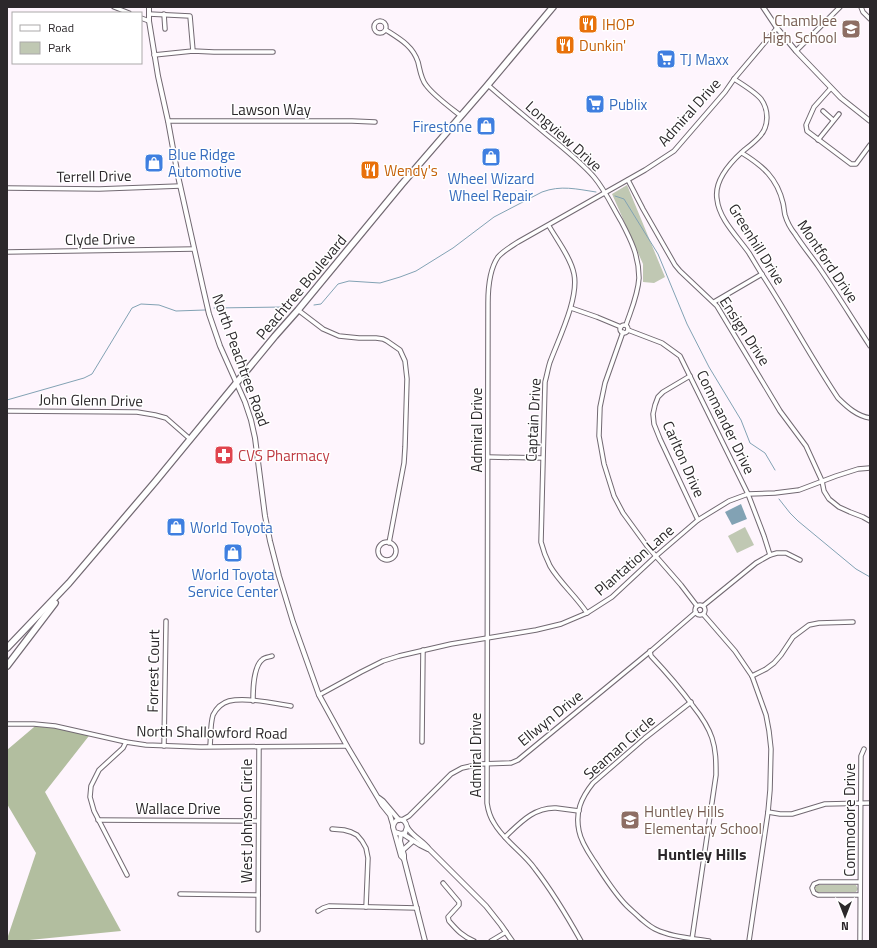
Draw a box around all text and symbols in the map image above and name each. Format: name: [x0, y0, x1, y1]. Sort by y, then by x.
place label: Chamblee High School: [762, 9, 837, 49]
legend: [12, 12, 142, 64]
restaurant icon: IHOP: [577, 13, 599, 35]
place label: IHOP: [602, 13, 635, 36]
text: Road: [48, 18, 74, 37]
school or university icon: Chamblee High School: [840, 18, 862, 40]
restaurant icon: Dunkin': [554, 34, 576, 56]
place label: Dunkin': [579, 34, 626, 57]
text: Park: [48, 38, 71, 57]
supermarket icon: TJ Maxx: [655, 48, 677, 70]
place label: TJ Maxx: [680, 48, 729, 71]
street label: Admiral Drive: [652, 73, 726, 151]
supermarket icon: Publix: [584, 93, 606, 115]
place label: Publix: [609, 93, 648, 116]
street label: Longview Drive: [521, 95, 607, 177]
street label: Lawson Way: [231, 98, 311, 121]
place label: Firestone: [412, 115, 472, 138]
shop icon: Firestone: [475, 115, 497, 137]
place label: Blue Ridge Automotive: [168, 143, 242, 183]
shop icon: Wheel Wizard Wheel Repair: [480, 146, 502, 168]
shop icon: Blue Ridge Automotive: [143, 152, 165, 174]
restaurant icon: Wendy's: [359, 159, 381, 181]
place label: Wendy's: [384, 159, 438, 182]
street label: Terrell Drive: [56, 164, 132, 188]
place label: Wheel Wizard Wheel Repair: [447, 167, 535, 207]
street label: Greenhill Drive: [723, 199, 791, 289]
street label: Montford Drive: [792, 215, 864, 307]
street label: Clyde Drive: [65, 227, 135, 251]
street label: Peachtree Boulevard: [250, 229, 352, 345]
street label: North Peachtree Road: [206, 291, 276, 429]
street label: Ensign Drive: [714, 292, 776, 370]
street label: Commander Drive: [691, 366, 761, 478]
street label: Captain Drive: [519, 378, 547, 462]
street label: John Glenn Drive: [39, 388, 143, 412]
street label: Admiral Drive: [465, 388, 488, 472]
street label: Carlton Drive: [657, 417, 711, 501]
pharmacy icon: CVS Pharmacy: [213, 444, 235, 466]
place label: CVS Pharmacy: [238, 444, 330, 467]
shop icon: World Toyota: [165, 516, 187, 538]
place label: World Toyota: [190, 516, 273, 539]
street label: Plantation Lane: [589, 519, 679, 601]
shop icon: World Toyota Service Center: [222, 542, 244, 564]
place label: World Toyota Service Center: [188, 563, 278, 603]
street label: Forrest Court: [141, 628, 165, 713]
street label: Ellwyn Drive: [512, 684, 588, 752]
street label: Seaman Circle: [578, 709, 660, 785]
street label: Admiral Drive: [464, 713, 487, 797]
street label: North Shallowford Road: [136, 719, 288, 745]
street label: West Johnson Circle: [235, 759, 258, 883]
street label: Commodore Drive: [838, 763, 861, 877]
street label: Wallace Drive: [135, 797, 221, 820]
place label: Huntley Hills Elementary School: [644, 800, 762, 840]
school or university icon: Huntley Hills Elementary School: [619, 809, 641, 831]
district label: Huntley Hills: [657, 842, 747, 866]
north arrow: [825, 896, 865, 936]
text: N: [841, 918, 849, 934]

